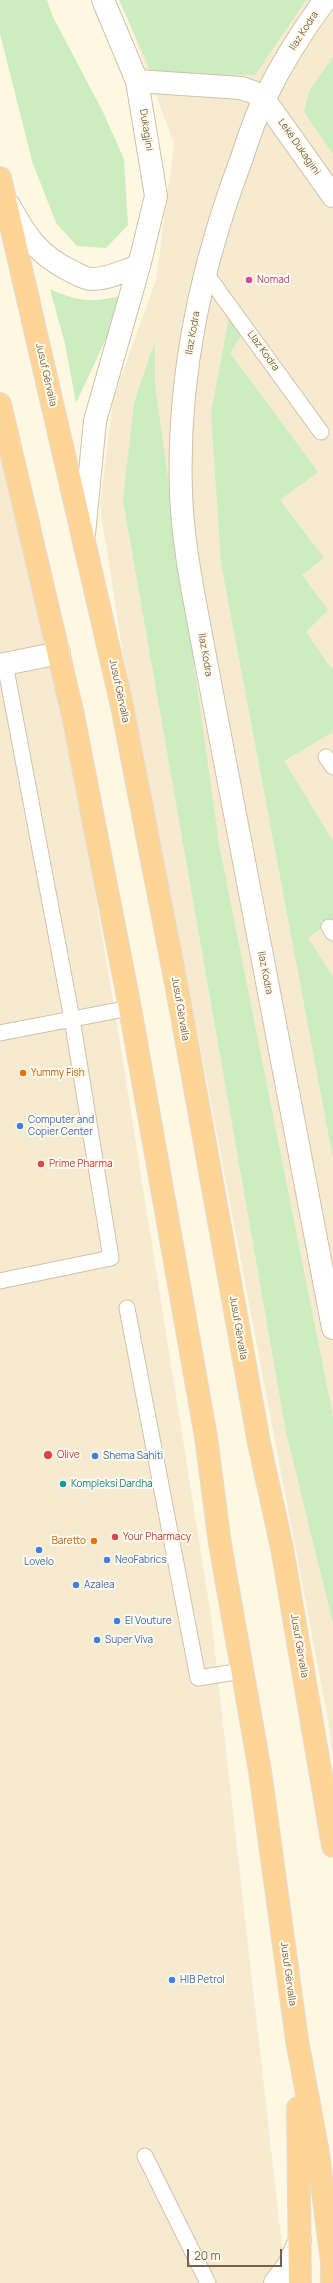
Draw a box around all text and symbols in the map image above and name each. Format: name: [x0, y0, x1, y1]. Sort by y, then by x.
street label: Ilaz Kodra: [287, 9, 321, 53]
street label: Dukagjini: [137, 108, 155, 152]
street label: Lekë Dukagjini: [275, 117, 323, 177]
place label: Nomad: [257, 274, 290, 286]
marker: Nomad: [244, 275, 254, 285]
street label: Ilaz Kodra: [183, 310, 203, 356]
street label: Llaz Kodra: [244, 329, 282, 373]
street label: Jusuf Gërvalla: [33, 342, 59, 408]
street label: Ilaz Kodra: [195, 632, 215, 678]
street label: Jusuf Gërvalla: [106, 658, 132, 724]
street label: Ilaz Kodra: [255, 950, 275, 996]
street label: Jusuf Gërvalla: [169, 976, 191, 1042]
place label: Yummy Fish: [31, 1067, 85, 1079]
marker: Yummy Fish: [18, 1068, 28, 1078]
place label: Computer and Copier Center: [28, 1114, 94, 1138]
marker: Computer and Copier Center: [15, 1121, 25, 1131]
place label: Prime Pharma: [49, 1158, 112, 1170]
marker: Prime Pharma: [36, 1159, 46, 1169]
street label: Jusuf Gërvalla: [227, 1295, 249, 1361]
marker: Olive: [42, 1449, 54, 1461]
place label: Olive: [57, 1449, 80, 1461]
place label: Shema Sahiti: [103, 1450, 163, 1462]
marker: Shema Sahiti: [90, 1451, 100, 1461]
place label: Kompleksi Dardha: [71, 1478, 153, 1490]
marker: Kompleksi Dardha: [58, 1479, 68, 1489]
place label: Your Pharmacy: [123, 1531, 191, 1543]
marker: Your Pharmacy: [110, 1532, 120, 1542]
place label: Baretto: [52, 1535, 86, 1547]
marker: Baretto: [89, 1536, 99, 1546]
marker: Lovelo: [34, 1545, 44, 1555]
place label: NeoFabrics: [115, 1554, 167, 1566]
marker: NeoFabrics: [102, 1555, 112, 1565]
place label: Lovelo: [24, 1556, 54, 1568]
place label: Azalea: [84, 1579, 115, 1591]
marker: Azalea: [71, 1580, 81, 1590]
street label: Jusuf Gërvalla: [288, 1613, 310, 1679]
place label: El Vouture: [125, 1615, 172, 1627]
marker: El Vouture: [112, 1616, 122, 1626]
place label: Super Viva: [105, 1634, 153, 1646]
marker: Super Viva: [92, 1635, 102, 1645]
street label: Jusuf Gërvalla: [278, 1941, 298, 2007]
place label: HIB Petrol: [180, 1974, 225, 1986]
marker: HIB Petrol: [167, 1975, 177, 1985]
scale bar: [189, 2241, 284, 2267]
text: 20 m: [194, 2247, 221, 2264]

